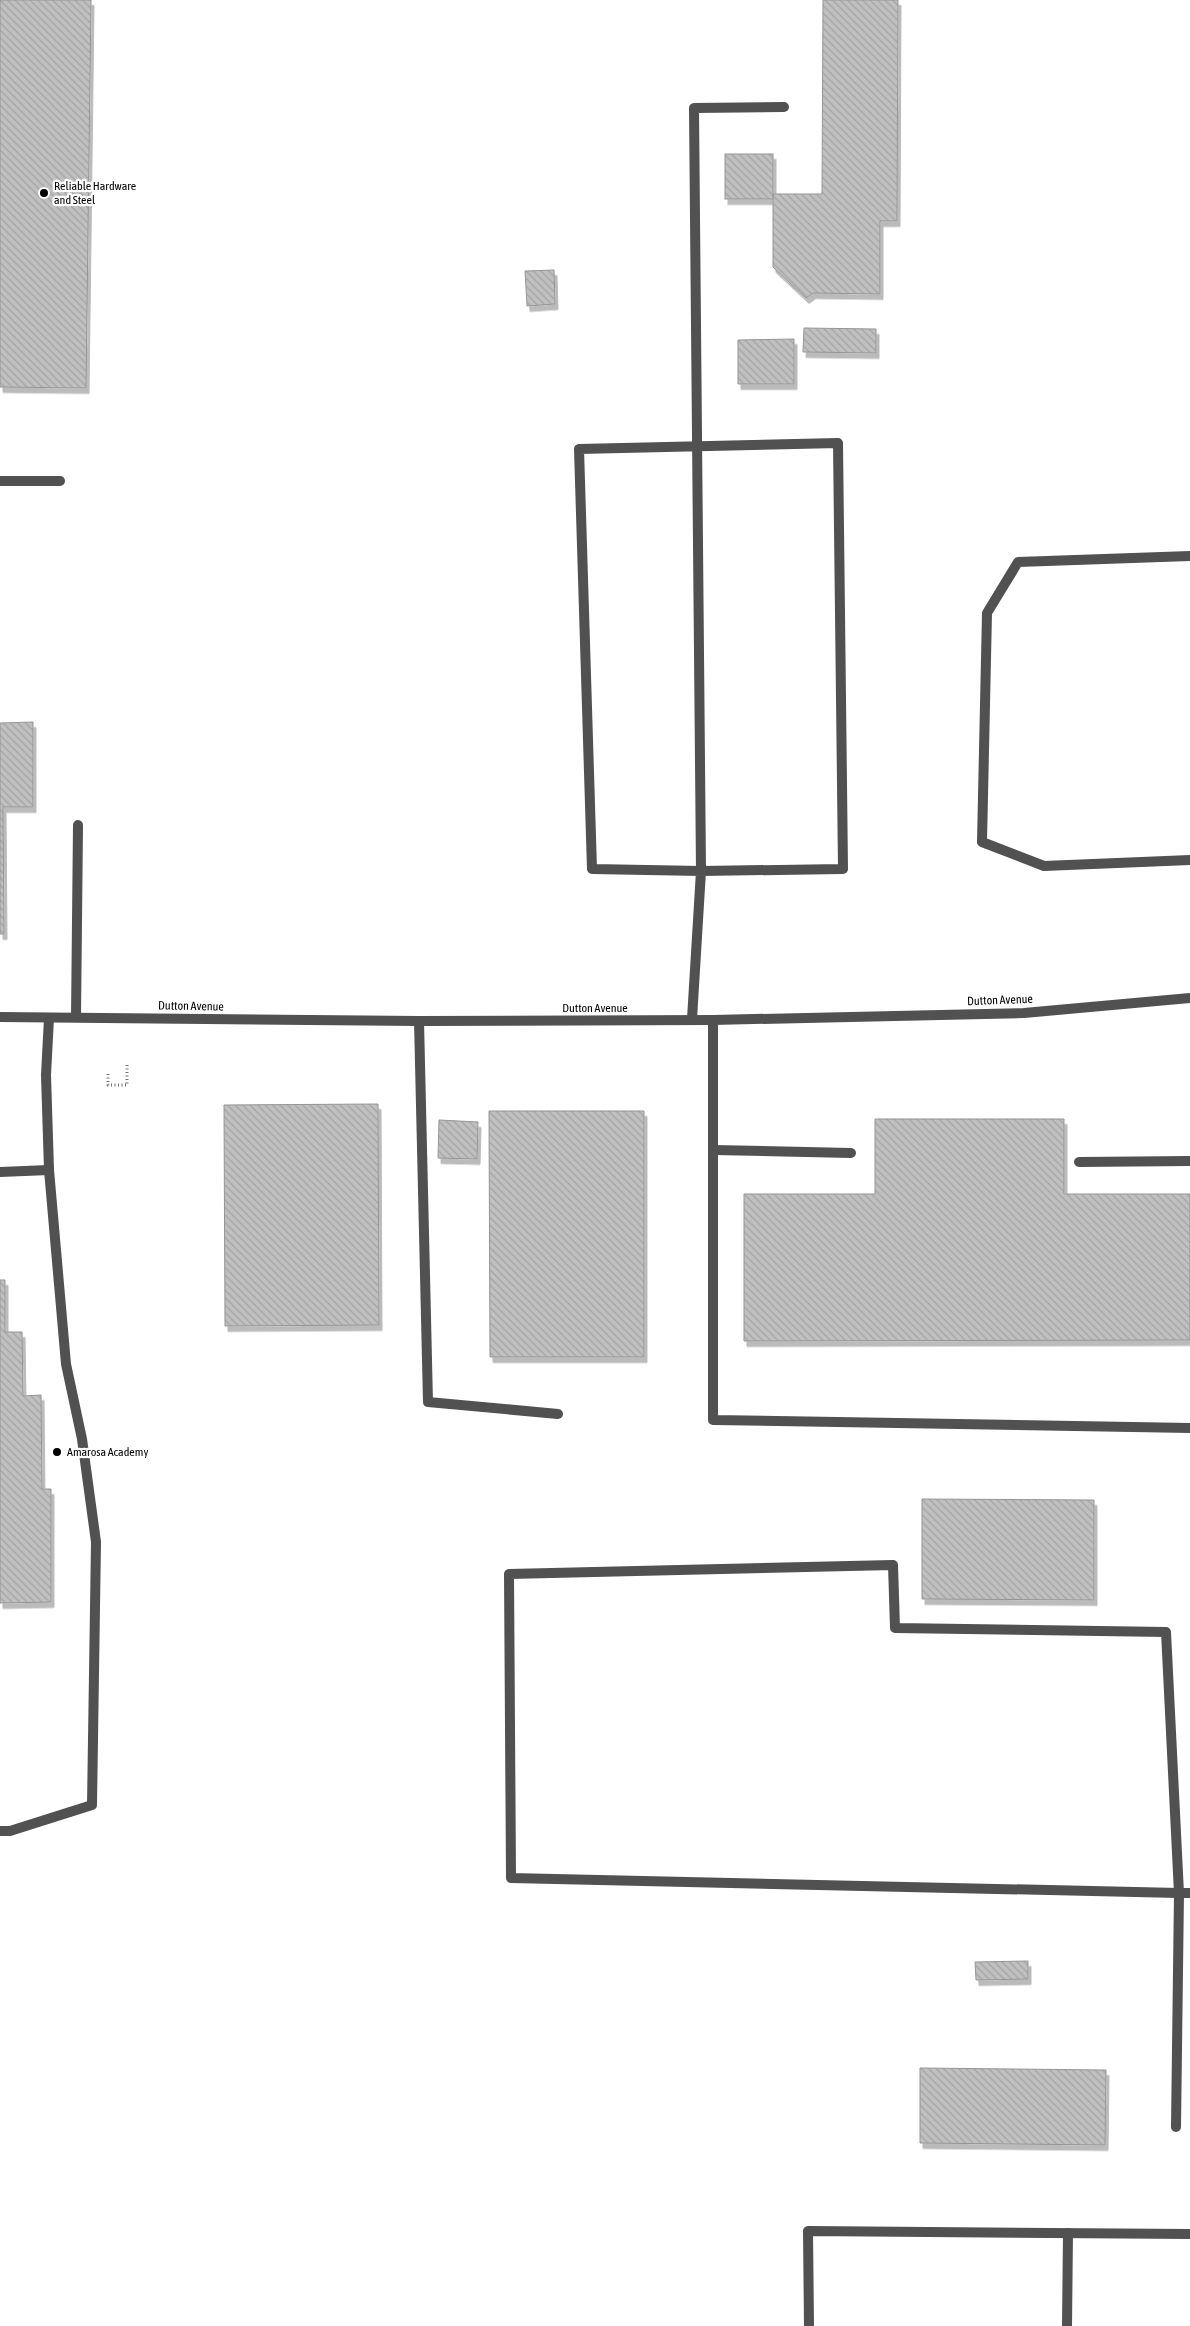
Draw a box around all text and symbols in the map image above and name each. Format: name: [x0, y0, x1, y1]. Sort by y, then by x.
place label: Reliable Hardware and Steel: [54, 179, 136, 207]
marker: Reliable Hardware and Steel: [38, 187, 50, 199]
street label: Dutton Avenue: [967, 992, 1033, 1008]
street label: Dutton Avenue: [158, 998, 224, 1014]
street label: Dutton Avenue: [562, 1001, 628, 1015]
place label: Amarosa Academy: [67, 1445, 148, 1459]
marker: Amarosa Academy: [51, 1446, 63, 1458]

